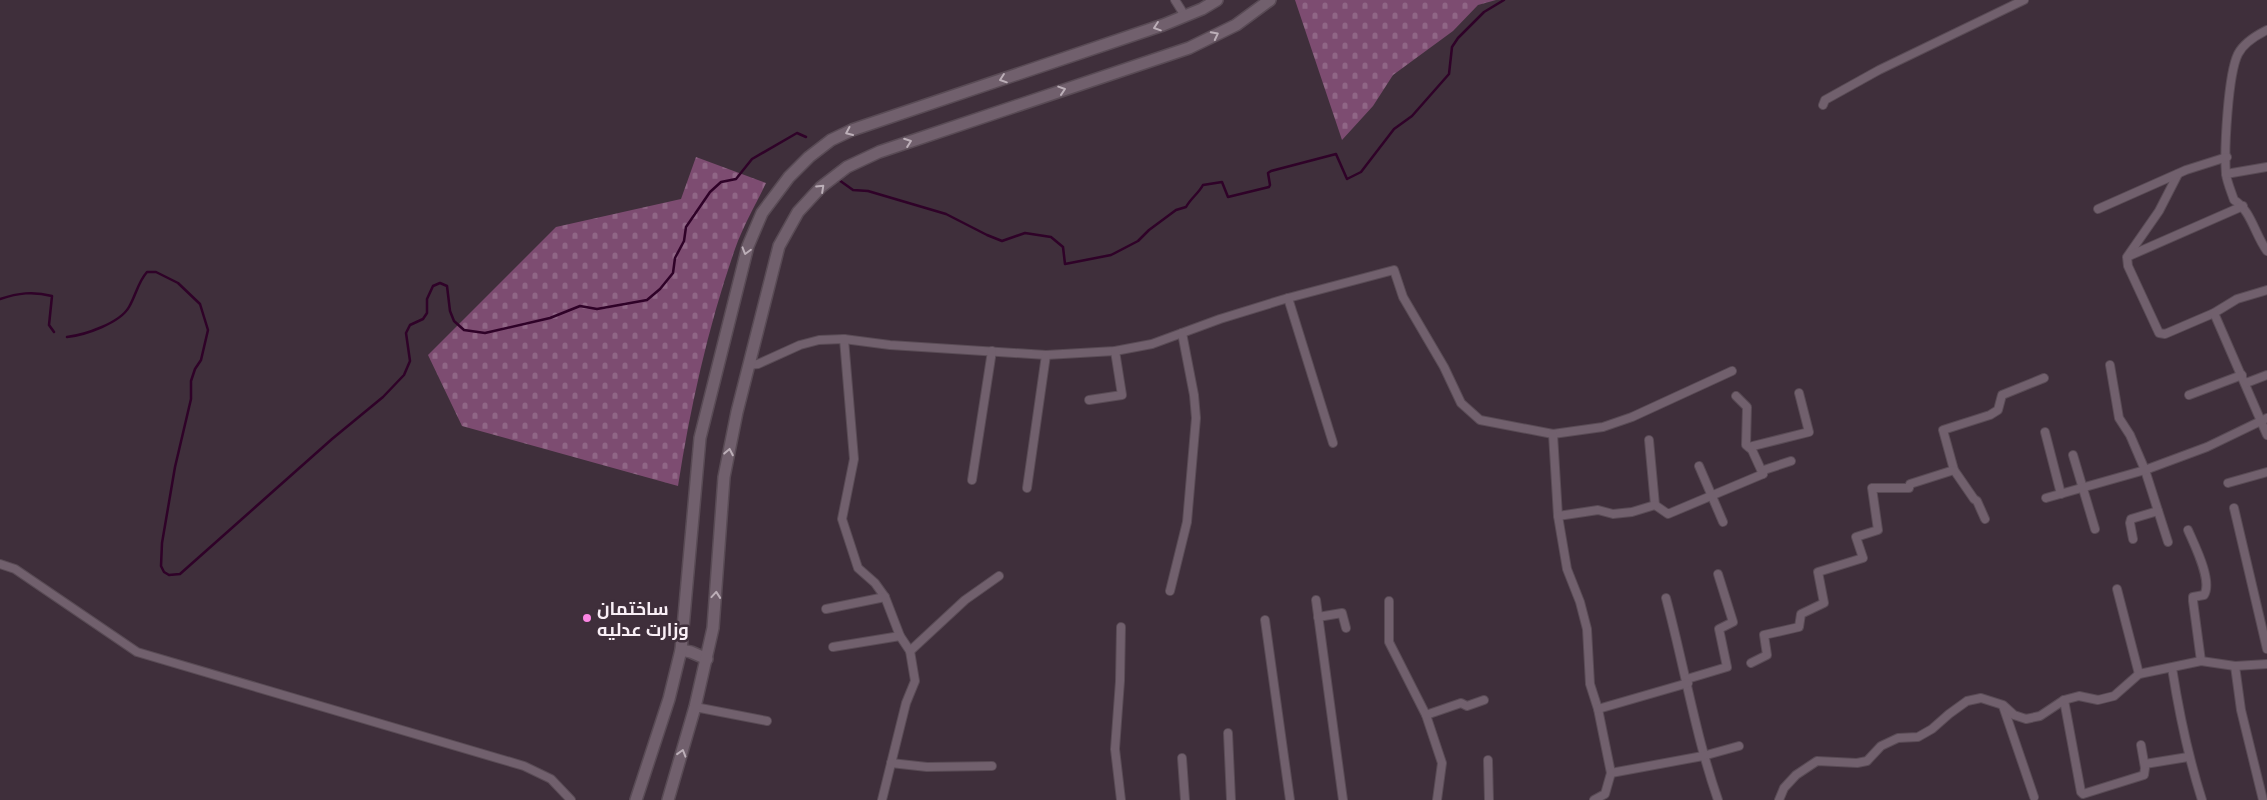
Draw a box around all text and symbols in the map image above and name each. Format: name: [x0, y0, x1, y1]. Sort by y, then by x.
one-way arrow: [1153, 21, 1161, 31]
one-way arrow: [1210, 31, 1219, 41]
one-way arrow: [999, 73, 1007, 83]
one-way arrow: [1058, 86, 1066, 96]
one-way arrow: [845, 125, 854, 136]
one-way arrow: [904, 138, 912, 148]
one-way arrow: [815, 185, 824, 194]
one-way arrow: [742, 247, 752, 255]
one-way arrow: [723, 448, 734, 457]
one-way arrow: [711, 591, 722, 599]
place label: ساختمان وزارت عدلیه: [597, 598, 689, 641]
marker: ساختمان وزارت عدلیه: [581, 612, 593, 624]
one-way arrow: [676, 750, 686, 758]

